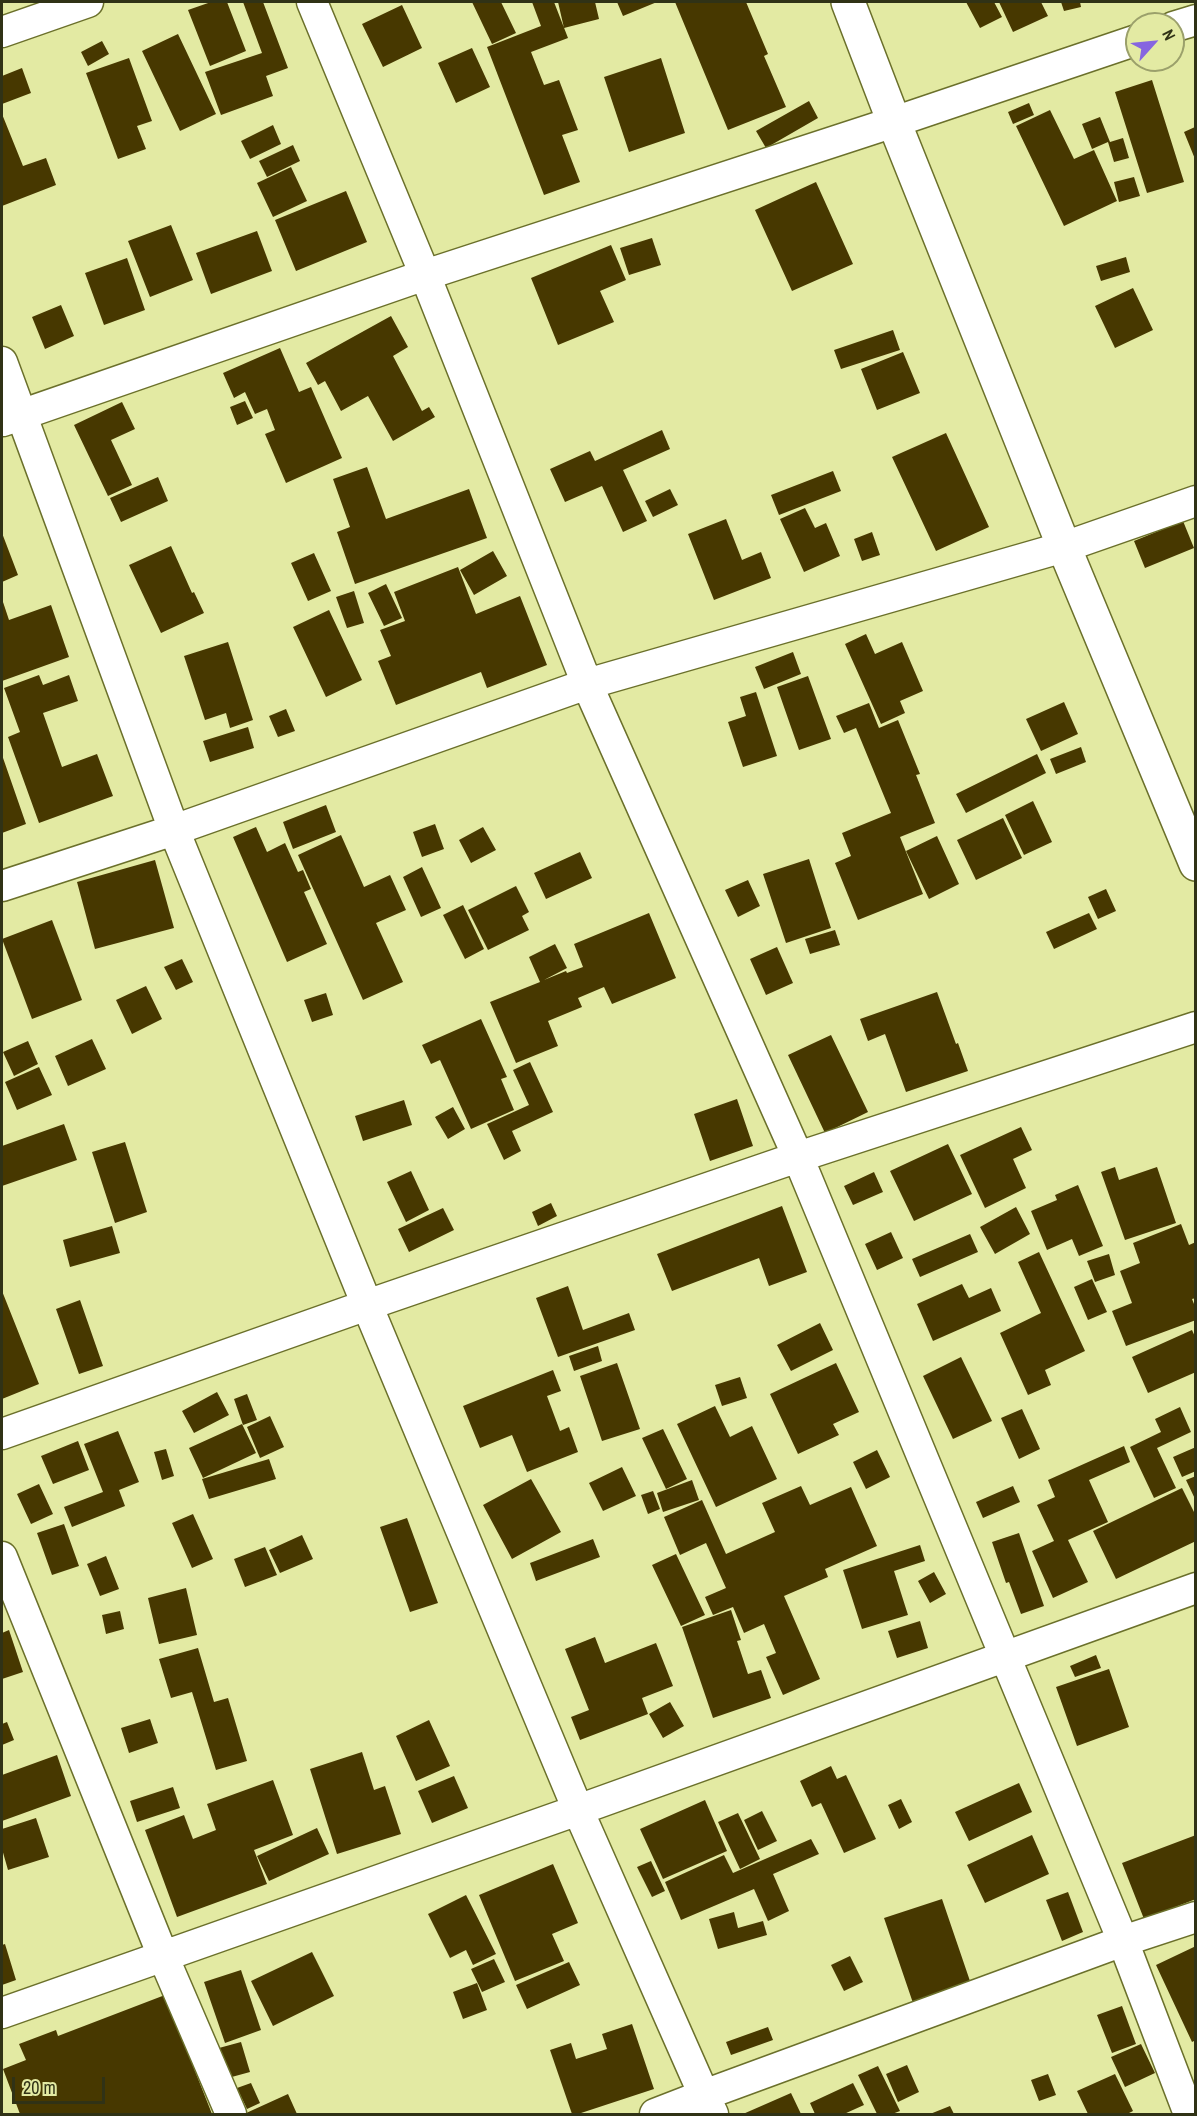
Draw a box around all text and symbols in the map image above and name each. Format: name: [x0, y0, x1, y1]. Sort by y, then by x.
north arrow: [1125, 12, 1185, 72]
text: N: [1157, 26, 1181, 44]
scale bar: [15, 2065, 108, 2103]
text: 20 m: [23, 2075, 56, 2100]

